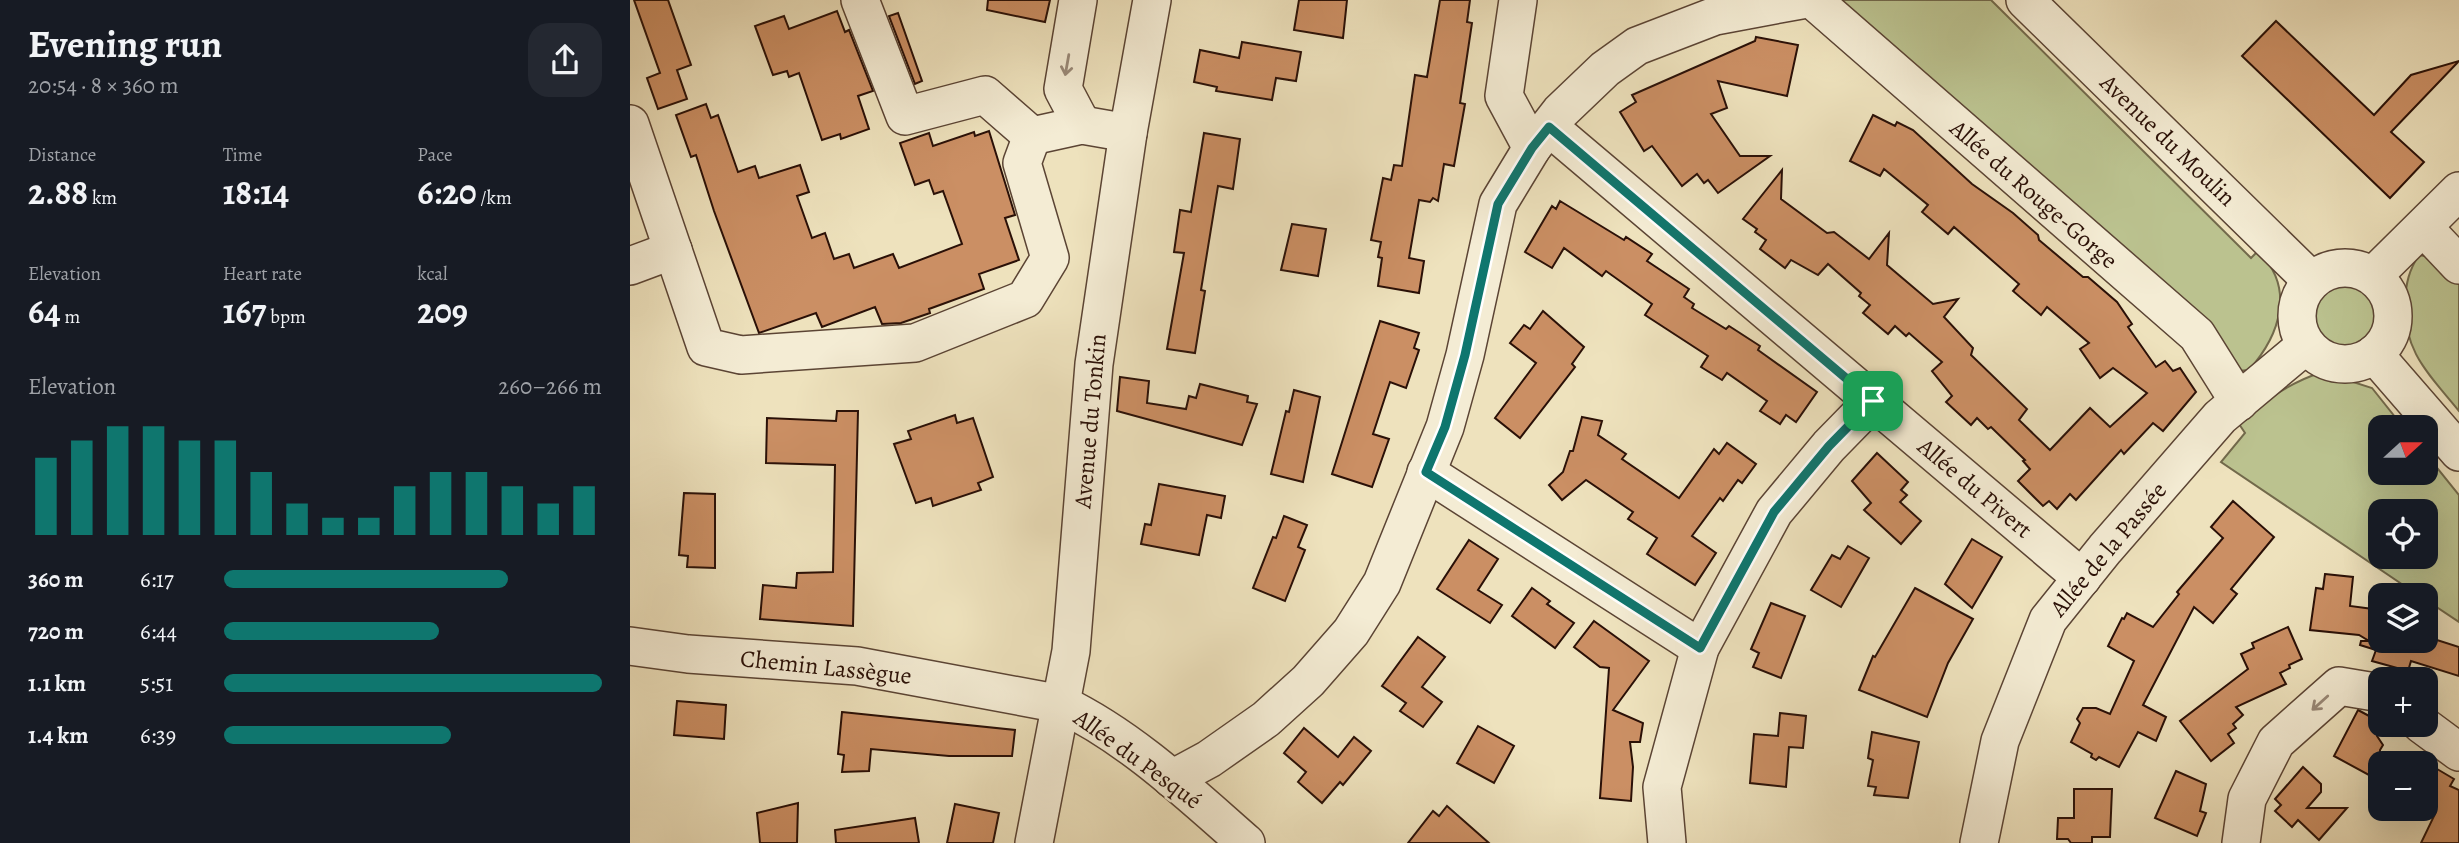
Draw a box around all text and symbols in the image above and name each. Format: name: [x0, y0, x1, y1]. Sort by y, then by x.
text: Evening run: [28, 18, 222, 70]
button: share: [528, 23, 602, 97]
one-way arrow: [1060, 53, 1073, 75]
street label: Avenue du Moulin: [2092, 66, 2243, 213]
text: 20:54 · 8 × 360 m: [28, 70, 179, 101]
street label: Allée du Rouge-Gorge: [1943, 112, 2125, 276]
text: Distance: [28, 142, 96, 168]
text: Time: [223, 142, 262, 168]
text: Pace: [417, 142, 453, 168]
text: 2.88: [28, 168, 88, 216]
text: 18:14: [223, 168, 289, 216]
text: 6:20: [417, 168, 477, 216]
text: km: [88, 185, 117, 211]
text: /km: [477, 185, 512, 211]
text: Elevation: [28, 261, 101, 287]
text: Heart rate: [223, 261, 302, 287]
text: kcal: [417, 261, 448, 287]
text: 64: [28, 287, 61, 335]
text: 167: [223, 287, 266, 335]
text: 209: [417, 287, 468, 335]
text: m: [61, 304, 80, 330]
text: bpm: [266, 304, 306, 330]
street label: Avenue du Tonkin: [1066, 332, 1114, 511]
text: Elevation: [28, 371, 116, 402]
text: 260–266 m: [498, 371, 602, 402]
pin: [1843, 371, 1903, 431]
icon: arrive: [1854, 382, 1892, 420]
north arrow: [2368, 415, 2438, 485]
map controls: [2368, 415, 2438, 821]
street label: Allée du Pivert: [1910, 430, 2039, 545]
street label: Allée de la Passée: [2042, 475, 2174, 624]
button: locate: [2368, 499, 2438, 569]
text: 360 m: [28, 564, 83, 595]
text: 6:17: [140, 564, 174, 595]
button: layers: [2368, 583, 2438, 653]
text: 720 m: [28, 616, 84, 647]
text: 6:44: [140, 616, 177, 647]
street label: Chemin Lassègue: [739, 642, 913, 692]
button: +: [2368, 667, 2438, 737]
text: 1.1 km: [28, 668, 86, 699]
text: 5:51: [140, 668, 173, 699]
one-way arrow: [2312, 694, 2329, 711]
street label: Allée du Pesqué: [1067, 701, 1208, 816]
text: 1.4 km: [28, 720, 89, 751]
text: 6:39: [140, 720, 176, 751]
button: −: [2368, 751, 2438, 821]

